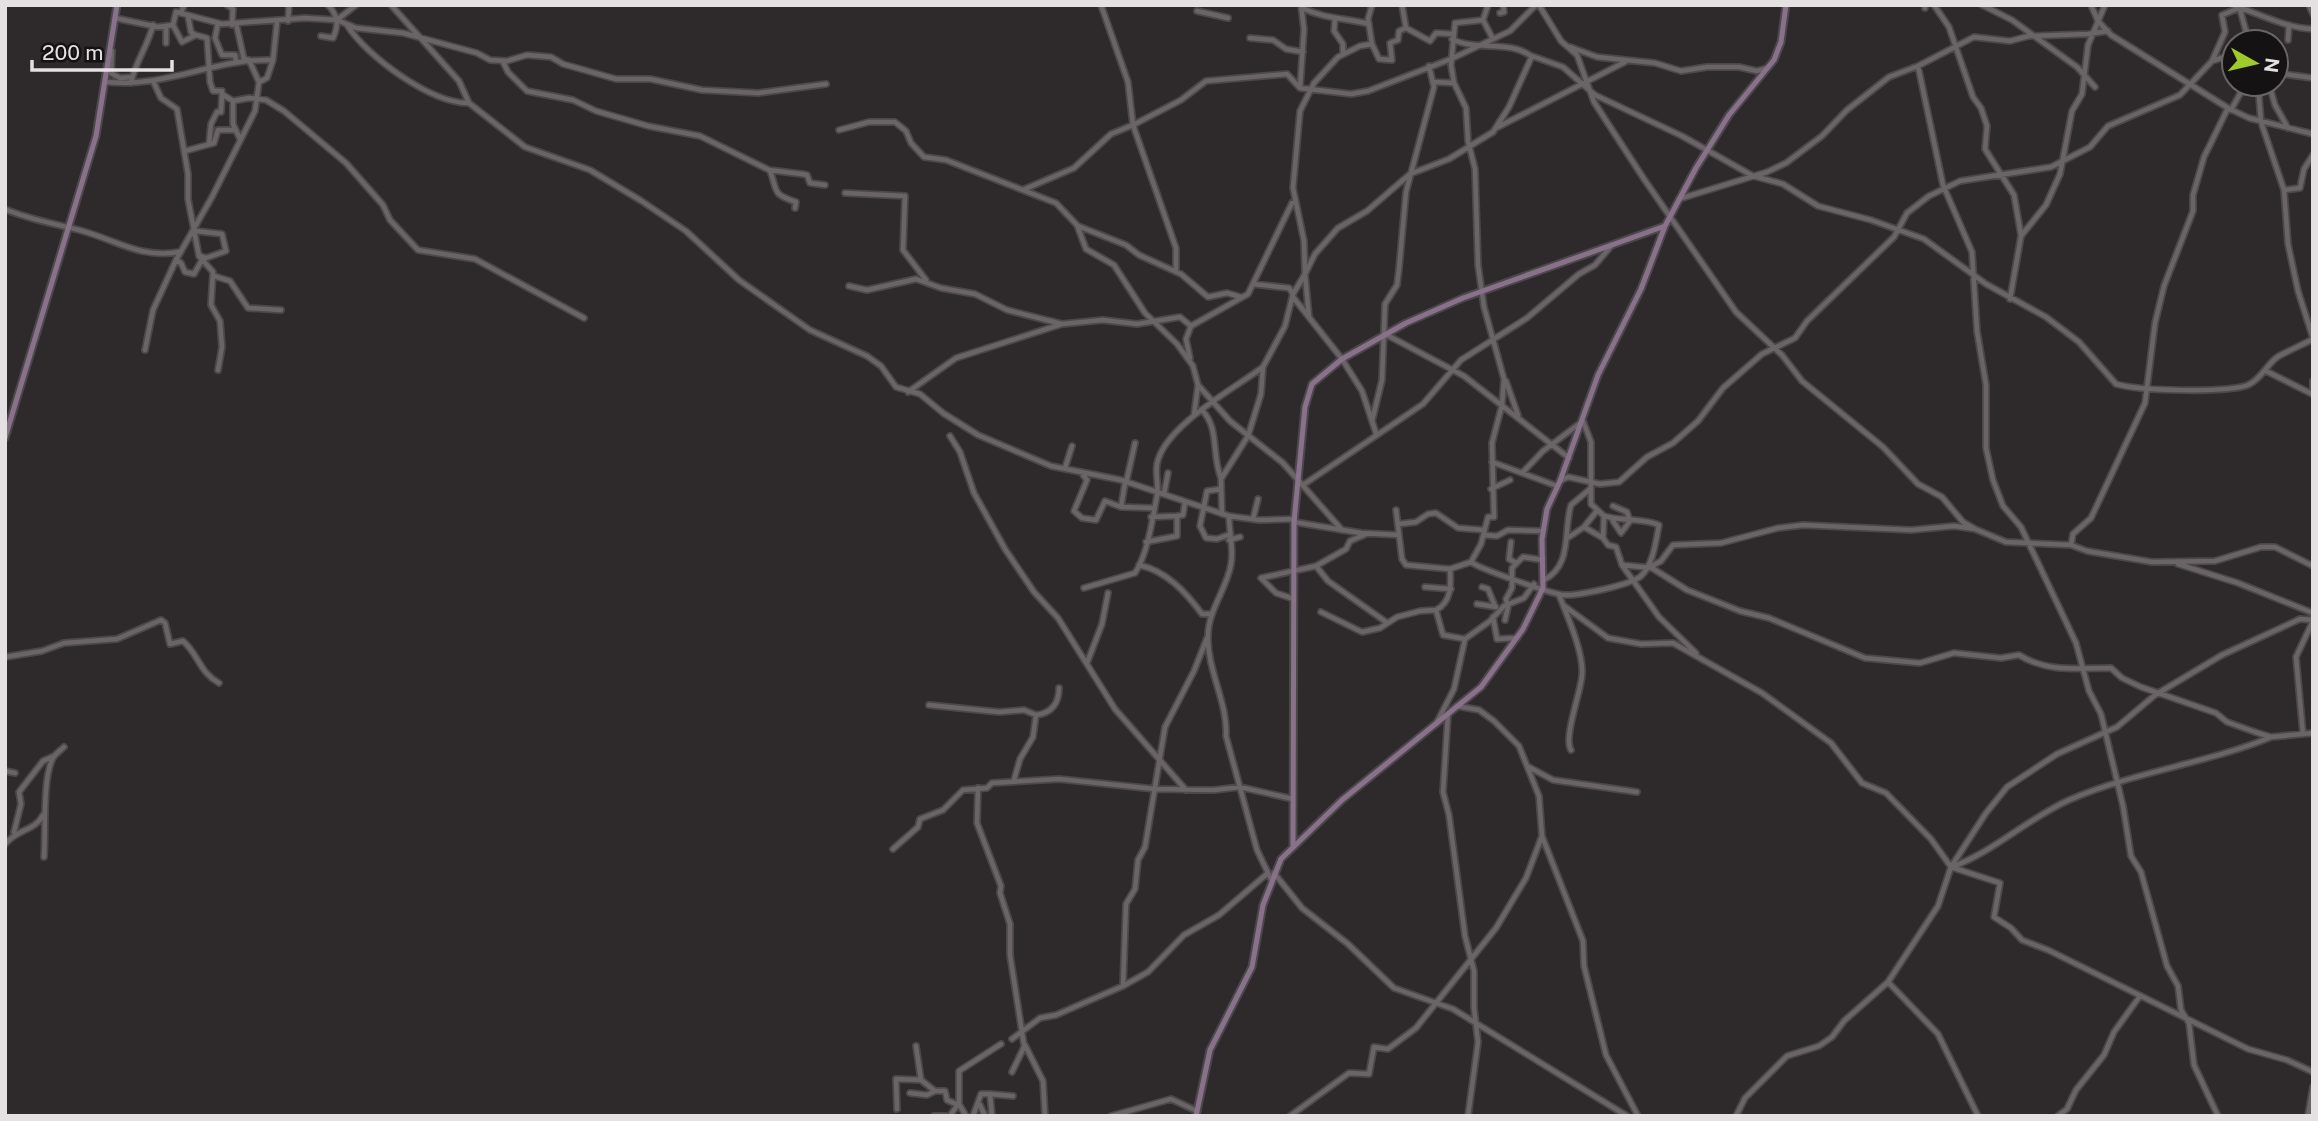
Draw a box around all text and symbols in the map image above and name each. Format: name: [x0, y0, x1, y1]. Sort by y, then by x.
scale bar: [32, 28, 172, 72]
north arrow: [2220, 28, 2290, 98]
text: 200 m: [42, 40, 103, 65]
text: N: [2260, 56, 2284, 74]

